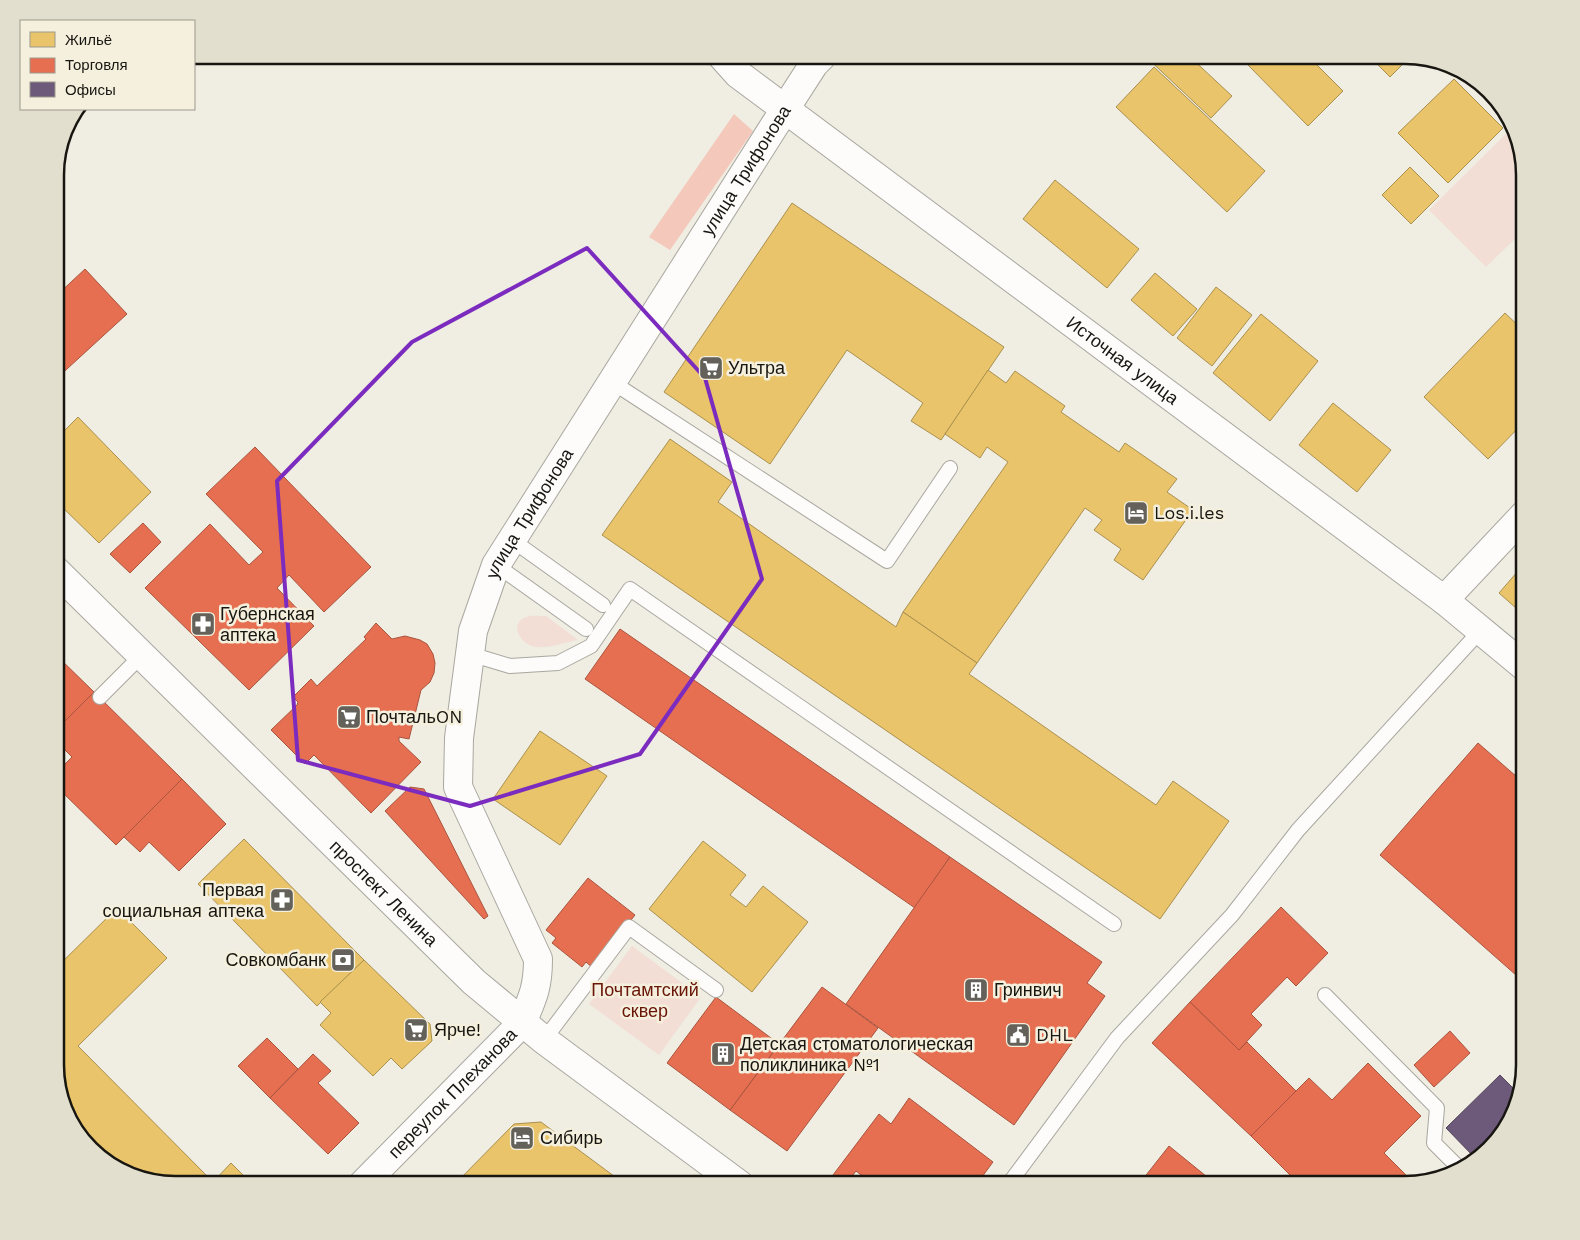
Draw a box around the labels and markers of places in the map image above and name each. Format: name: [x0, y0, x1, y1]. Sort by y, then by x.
supermarket icon: Ультра: [698, 355, 724, 381]
place label: Ультра: [728, 357, 786, 378]
hotel icon: Los.i.les: [1123, 500, 1149, 526]
place label: Los.i.les: [1154, 502, 1224, 523]
place label: Губернская аптека: [220, 603, 315, 645]
pharmacy icon: Губернская аптека: [190, 611, 216, 637]
supermarket icon: ПочтальON: [336, 704, 362, 730]
place label: ПочтальON: [366, 706, 463, 727]
place label: Первая социальная аптека: [103, 879, 265, 921]
pharmacy icon: Первая социальная аптека: [269, 887, 295, 913]
bank icon: Совкомбанк: [330, 947, 356, 973]
place label: Совкомбанк: [225, 949, 326, 970]
building icon: Гринвич: [963, 977, 989, 1003]
place label: Гринвич: [994, 979, 1062, 1000]
supermarket icon: Ярче!: [403, 1017, 429, 1043]
place label: Ярче!: [434, 1019, 481, 1040]
public building icon: DHL: [1005, 1022, 1031, 1048]
place label: DHL: [1036, 1024, 1073, 1045]
place label: Детская стоматологическая поликлиника №1: [740, 1033, 973, 1075]
building icon: Детская стоматологическая поликлиника №1: [710, 1041, 736, 1067]
hotel icon: Сибирь: [509, 1125, 535, 1151]
place label: Сибирь: [540, 1127, 603, 1148]

